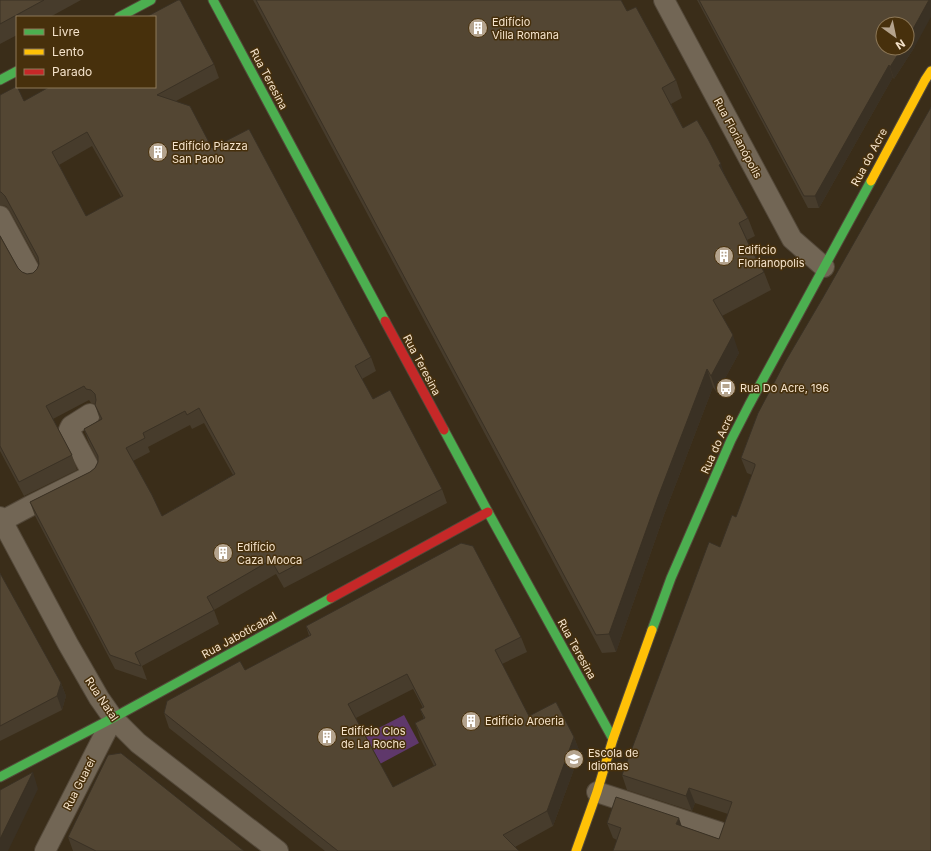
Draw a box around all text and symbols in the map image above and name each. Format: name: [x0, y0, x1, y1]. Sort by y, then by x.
place label: Edifício Villa Romana: [492, 15, 559, 42]
legend: [16, 16, 156, 88]
north arrow: [875, 16, 915, 56]
building icon: Edifício Villa Romana: [467, 17, 489, 39]
text: Livre: [52, 24, 80, 39]
text: N: [893, 36, 908, 53]
text: Lento: [52, 44, 84, 59]
street label: Rua Teresina: [247, 46, 291, 112]
text: Parado: [52, 64, 92, 79]
street label: Rua Florianópolis: [711, 95, 765, 181]
street label: Rua do Acre: [848, 126, 890, 188]
place label: Edifício Piazza San Paolo: [172, 139, 248, 166]
building icon: Edifício Piazza San Paolo: [147, 141, 169, 163]
place label: Edificio Florianopolis: [738, 243, 805, 270]
building icon: Edificio Florianopolis: [713, 245, 735, 267]
street label: Rua Teresina: [400, 332, 444, 398]
bus stop icon: Rua Do Acre, 196: [715, 377, 737, 399]
place label: Rua Do Acre, 196: [740, 381, 829, 395]
street label: Rua do Acre: [698, 412, 736, 476]
place label: Edifício Caza Mooca: [237, 540, 302, 567]
building icon: Edifício Caza Mooca: [212, 542, 234, 564]
street label: Rua Jaboticabal: [199, 609, 279, 661]
street label: Rua Teresina: [555, 616, 599, 682]
street label: Rua Natal: [82, 674, 122, 724]
building icon: Edifício Aroeria: [460, 710, 482, 732]
place label: Edifício Aroeria: [485, 714, 564, 728]
place label: Edifício Clos de La Roche: [341, 724, 406, 751]
building icon: Edifício Clos de La Roche: [316, 726, 338, 748]
place label: Escola de Idiomas: [588, 746, 638, 773]
school or university icon: Escola de Idiomas: [563, 748, 585, 770]
street label: Rua Guareí: [60, 755, 98, 812]

